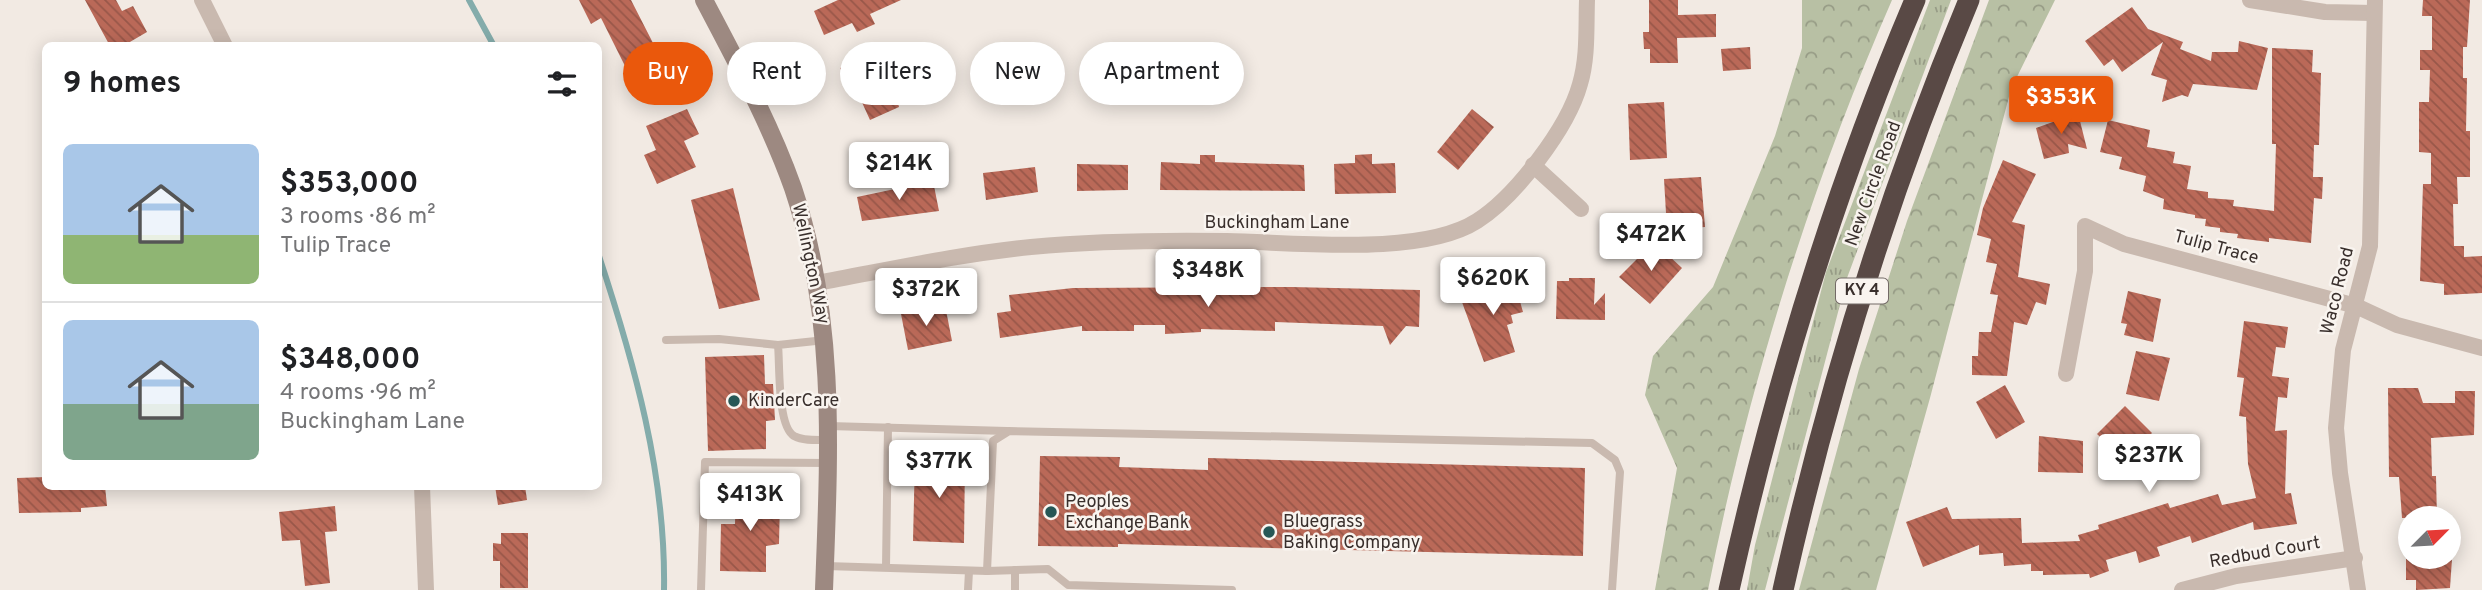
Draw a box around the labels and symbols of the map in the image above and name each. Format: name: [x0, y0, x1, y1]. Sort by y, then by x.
pin: $353K: [2012, 76, 2110, 136]
street label: New Circle Road: [1841, 118, 1907, 250]
pin: $214K: [850, 142, 948, 202]
street label: Wellington Way: [786, 201, 834, 327]
street label: Buckingham Lane: [1205, 212, 1349, 235]
pin: $472K: [1602, 214, 1700, 273]
street label: Tulip Trace: [2171, 226, 2261, 270]
street label: Waco Road: [2316, 245, 2360, 337]
pin: $348K: [1159, 250, 1257, 309]
pin: $620K: [1444, 258, 1542, 317]
pin: $372K: [877, 268, 975, 328]
road number: KY 4: [1836, 278, 1888, 304]
place label: KinderCare: [748, 390, 839, 413]
marker: KinderCare: [726, 393, 742, 409]
pin: $237K: [2100, 434, 2198, 494]
pin: $377K: [890, 440, 988, 500]
pin: $413K: [701, 474, 799, 533]
place label: Peoples Exchange Bank: [1065, 491, 1189, 535]
marker: Peoples Exchange Bank: [1043, 504, 1059, 520]
north arrow: [2398, 506, 2460, 569]
place label: Bluegrass Baking Company: [1283, 511, 1420, 555]
marker: Bluegrass Baking Company: [1261, 524, 1277, 540]
street label: Redbud Court: [2208, 532, 2322, 574]

